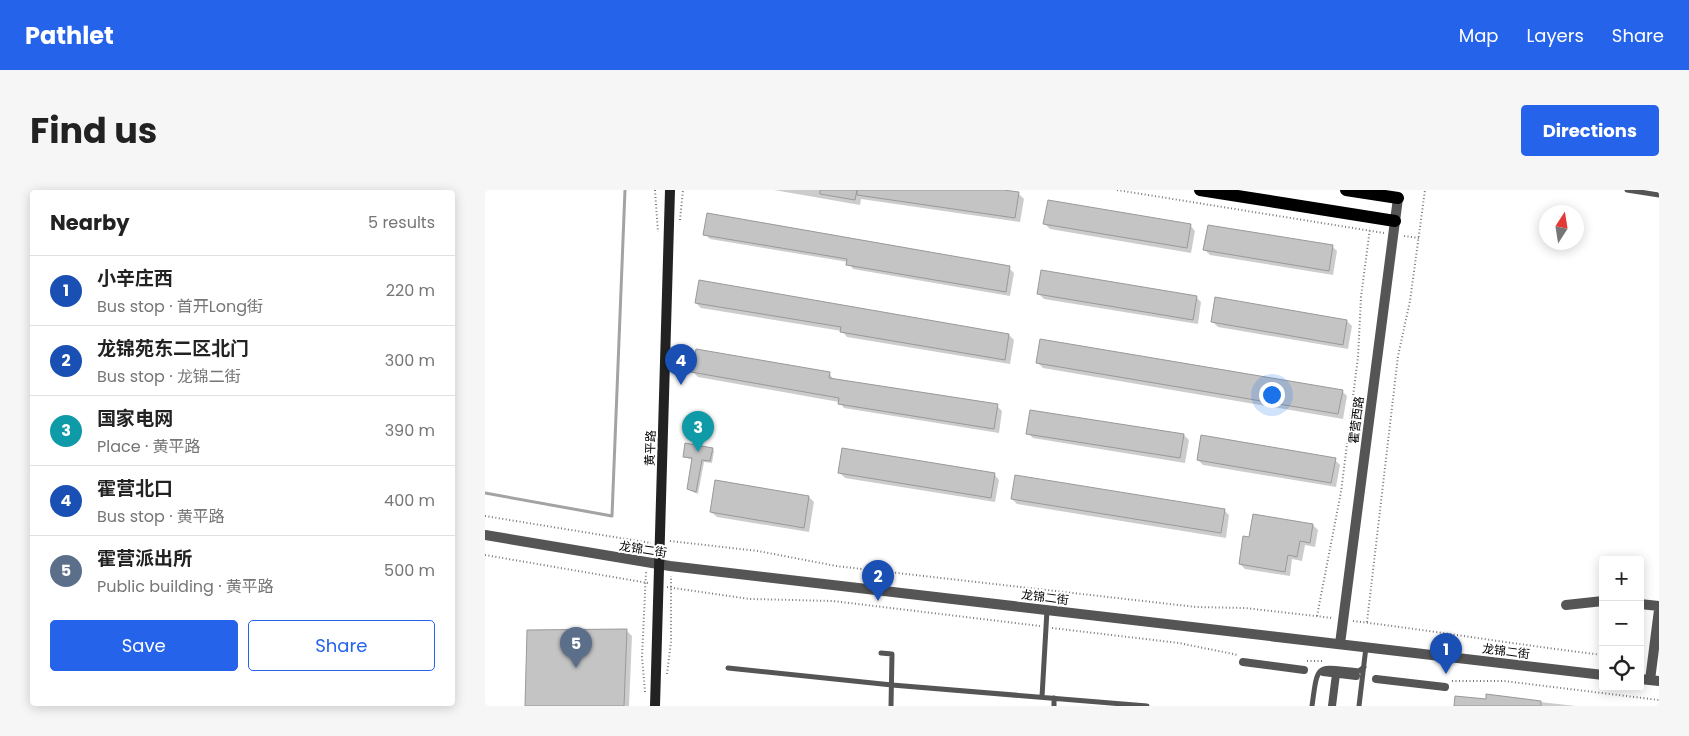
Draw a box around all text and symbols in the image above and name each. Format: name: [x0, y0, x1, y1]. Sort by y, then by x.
text: Pathlet: [25, 19, 114, 52]
text: Map: [1459, 23, 1499, 48]
text: Layers: [1527, 23, 1584, 48]
text: Share: [1612, 23, 1664, 48]
button: Directions: [1521, 105, 1659, 156]
text: Find us: [30, 106, 157, 155]
north arrow: [1539, 205, 1584, 250]
text: Nearby: [50, 208, 130, 237]
text: 5 results: [368, 211, 435, 234]
text: 小辛庄西: [97, 265, 173, 292]
text: 1: [63, 279, 69, 302]
text: 220 m: [386, 279, 435, 302]
text: Bus stop · 首开Long街: [97, 295, 263, 318]
text: 龙锦苑东二区北门: [97, 335, 249, 362]
pin: 4: [665, 344, 697, 385]
text: 2: [61, 349, 71, 372]
text: 300 m: [385, 349, 435, 372]
text: Bus stop · 龙锦二街: [97, 365, 241, 388]
your location: [1259, 382, 1285, 408]
street label: 霍营西路: [1345, 395, 1367, 445]
text: 国家电网: [97, 405, 173, 432]
pin: 3: [682, 411, 714, 452]
text: 3: [61, 419, 71, 442]
text: 390 m: [385, 419, 435, 442]
street label: 黄平路: [641, 430, 659, 466]
text: Place · 黄平路: [97, 435, 201, 458]
text: 霍营北口: [97, 475, 173, 502]
text: 4: [61, 489, 71, 512]
text: 400 m: [384, 489, 435, 512]
text: Bus stop · 黄平路: [97, 505, 225, 528]
street label: 龙锦二街: [618, 537, 668, 561]
text: 霍营派出所: [97, 545, 192, 572]
map controls: [1599, 556, 1644, 691]
button: +: [1599, 556, 1644, 601]
text: 5: [61, 559, 71, 582]
text: 500 m: [384, 559, 435, 582]
pin: 2: [862, 560, 894, 601]
text: Public building · 黄平路: [97, 575, 274, 598]
street label: 龙锦二街: [1020, 586, 1070, 608]
button: −: [1599, 601, 1644, 646]
button: Save: [50, 620, 238, 671]
button: Share: [248, 620, 435, 671]
pin: 5: [560, 627, 592, 668]
pin: 1: [1430, 633, 1462, 674]
street label: 龙锦二街: [1481, 640, 1531, 662]
button: locate: [1599, 646, 1644, 691]

